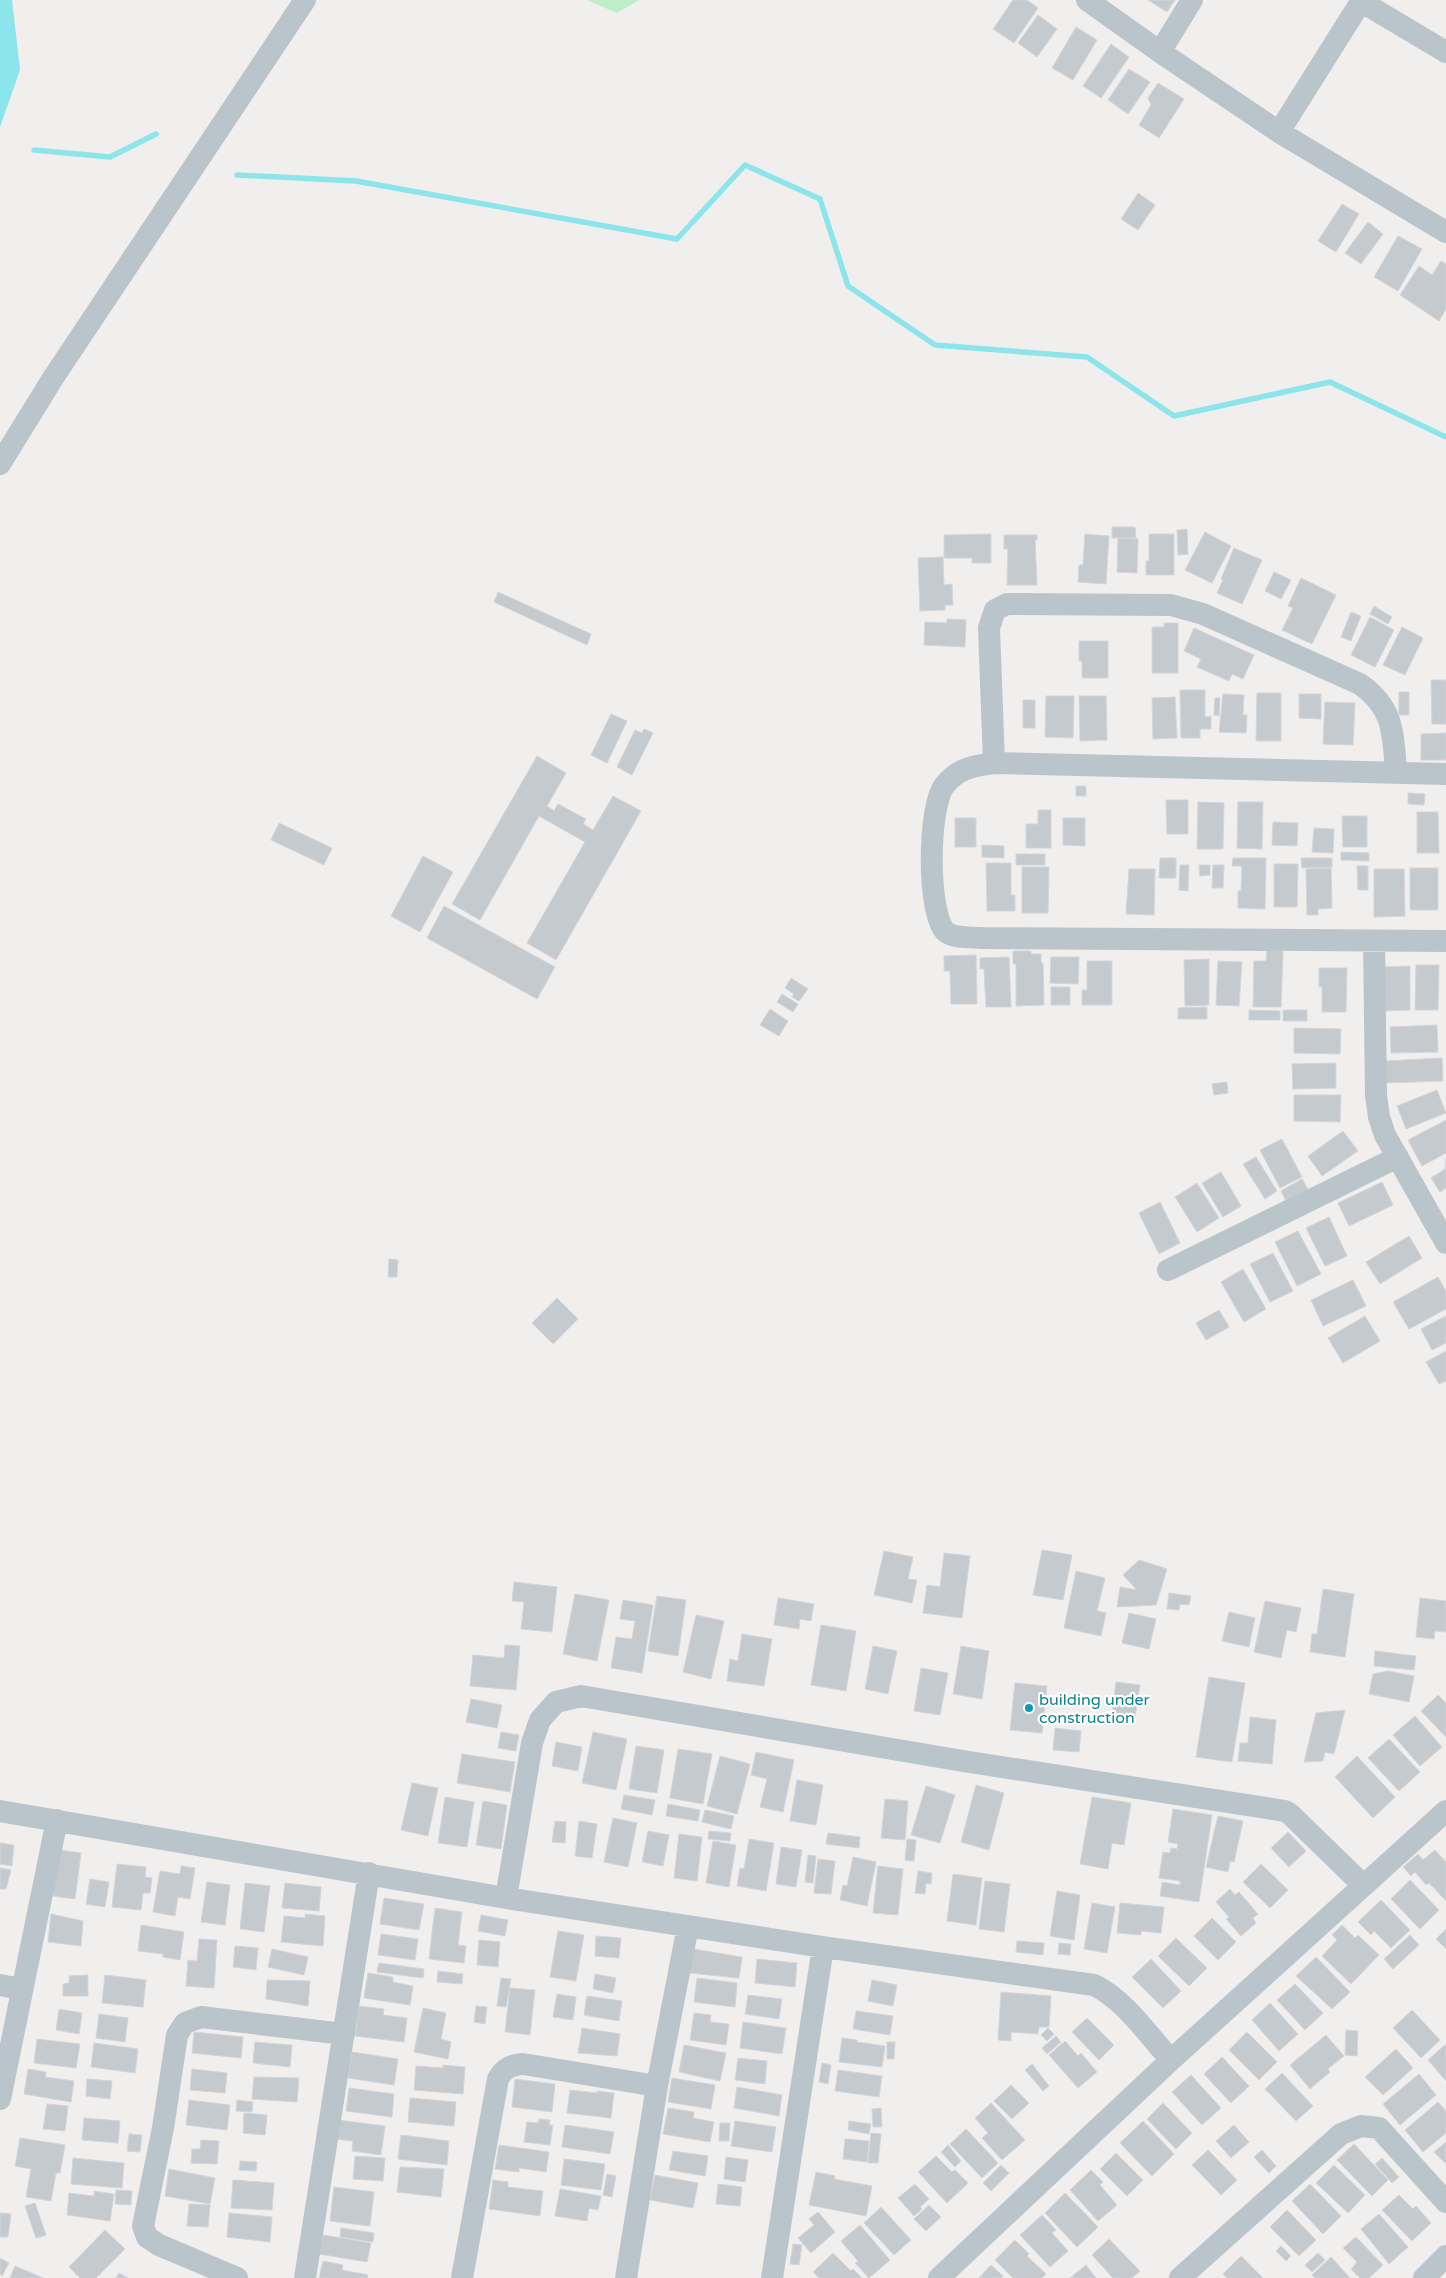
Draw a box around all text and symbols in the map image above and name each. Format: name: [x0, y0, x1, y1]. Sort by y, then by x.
place label: building under construction: [1039, 1690, 1151, 1728]
marker: building under construction: [1023, 1702, 1035, 1714]

